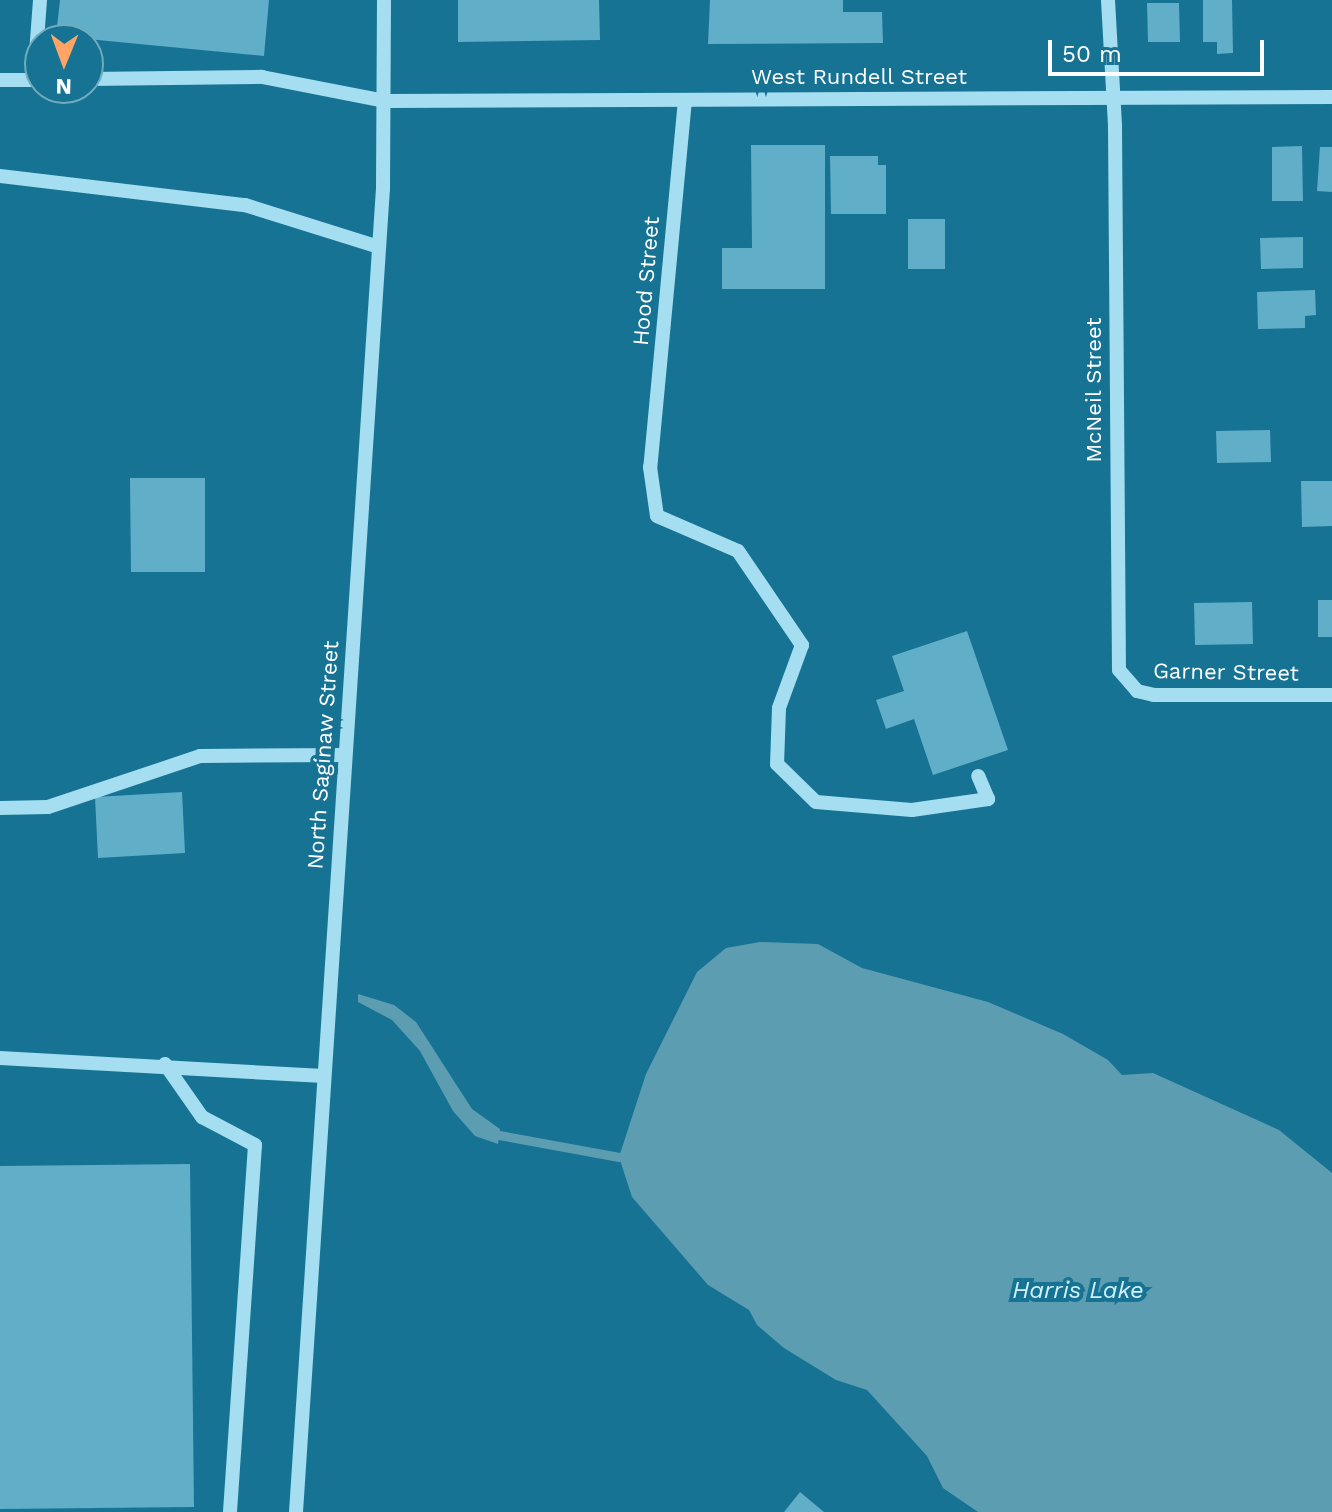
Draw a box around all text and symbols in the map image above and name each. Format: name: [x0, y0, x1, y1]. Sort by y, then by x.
north arrow: [24, 24, 104, 104]
scale bar: [1052, 24, 1268, 74]
text: 50 m: [1062, 40, 1122, 68]
street label: West Rundell Street: [751, 64, 967, 90]
text: N: [55, 74, 72, 99]
street label: Hood Street: [627, 215, 665, 347]
street label: McNeil Street: [1081, 317, 1107, 463]
street label: North Saginaw Street: [302, 640, 344, 870]
street label: Garner Street: [1153, 658, 1299, 686]
water label: Harris Lake: [1012, 1277, 1144, 1305]

